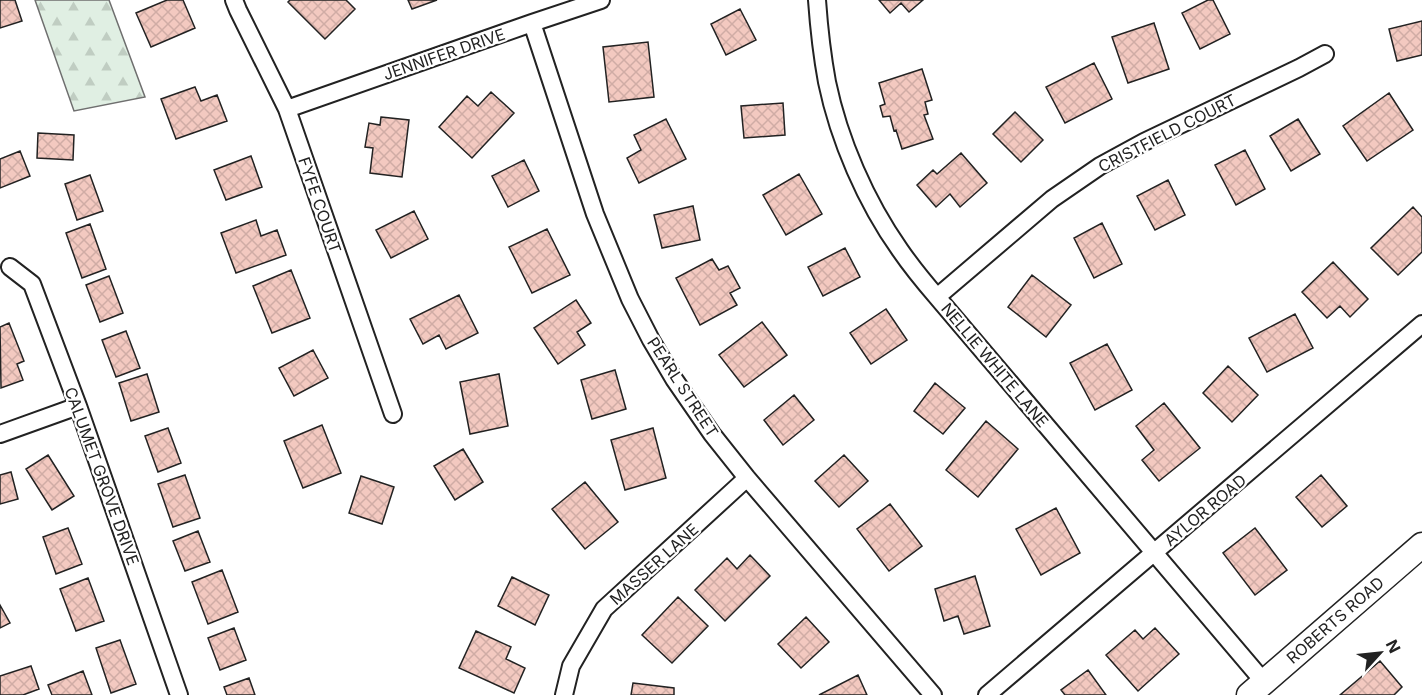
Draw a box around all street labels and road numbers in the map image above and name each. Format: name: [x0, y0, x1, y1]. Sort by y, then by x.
street label: JENNIFER DRIVE: [380, 24, 508, 84]
street label: CRISTFIELD COURT: [1095, 90, 1239, 176]
street label: FYFE COURT: [294, 154, 346, 256]
street label: NELLIE WHITE LANE: [937, 299, 1053, 431]
street label: PEARL STREET: [643, 333, 723, 441]
street label: CALUMET GROVE DRIVE: [60, 384, 144, 568]
street label: AYLOR ROAD: [1160, 470, 1250, 550]
street label: MASSER LANE: [606, 519, 702, 609]
street label: ROBERTS ROAD: [1282, 572, 1388, 668]

